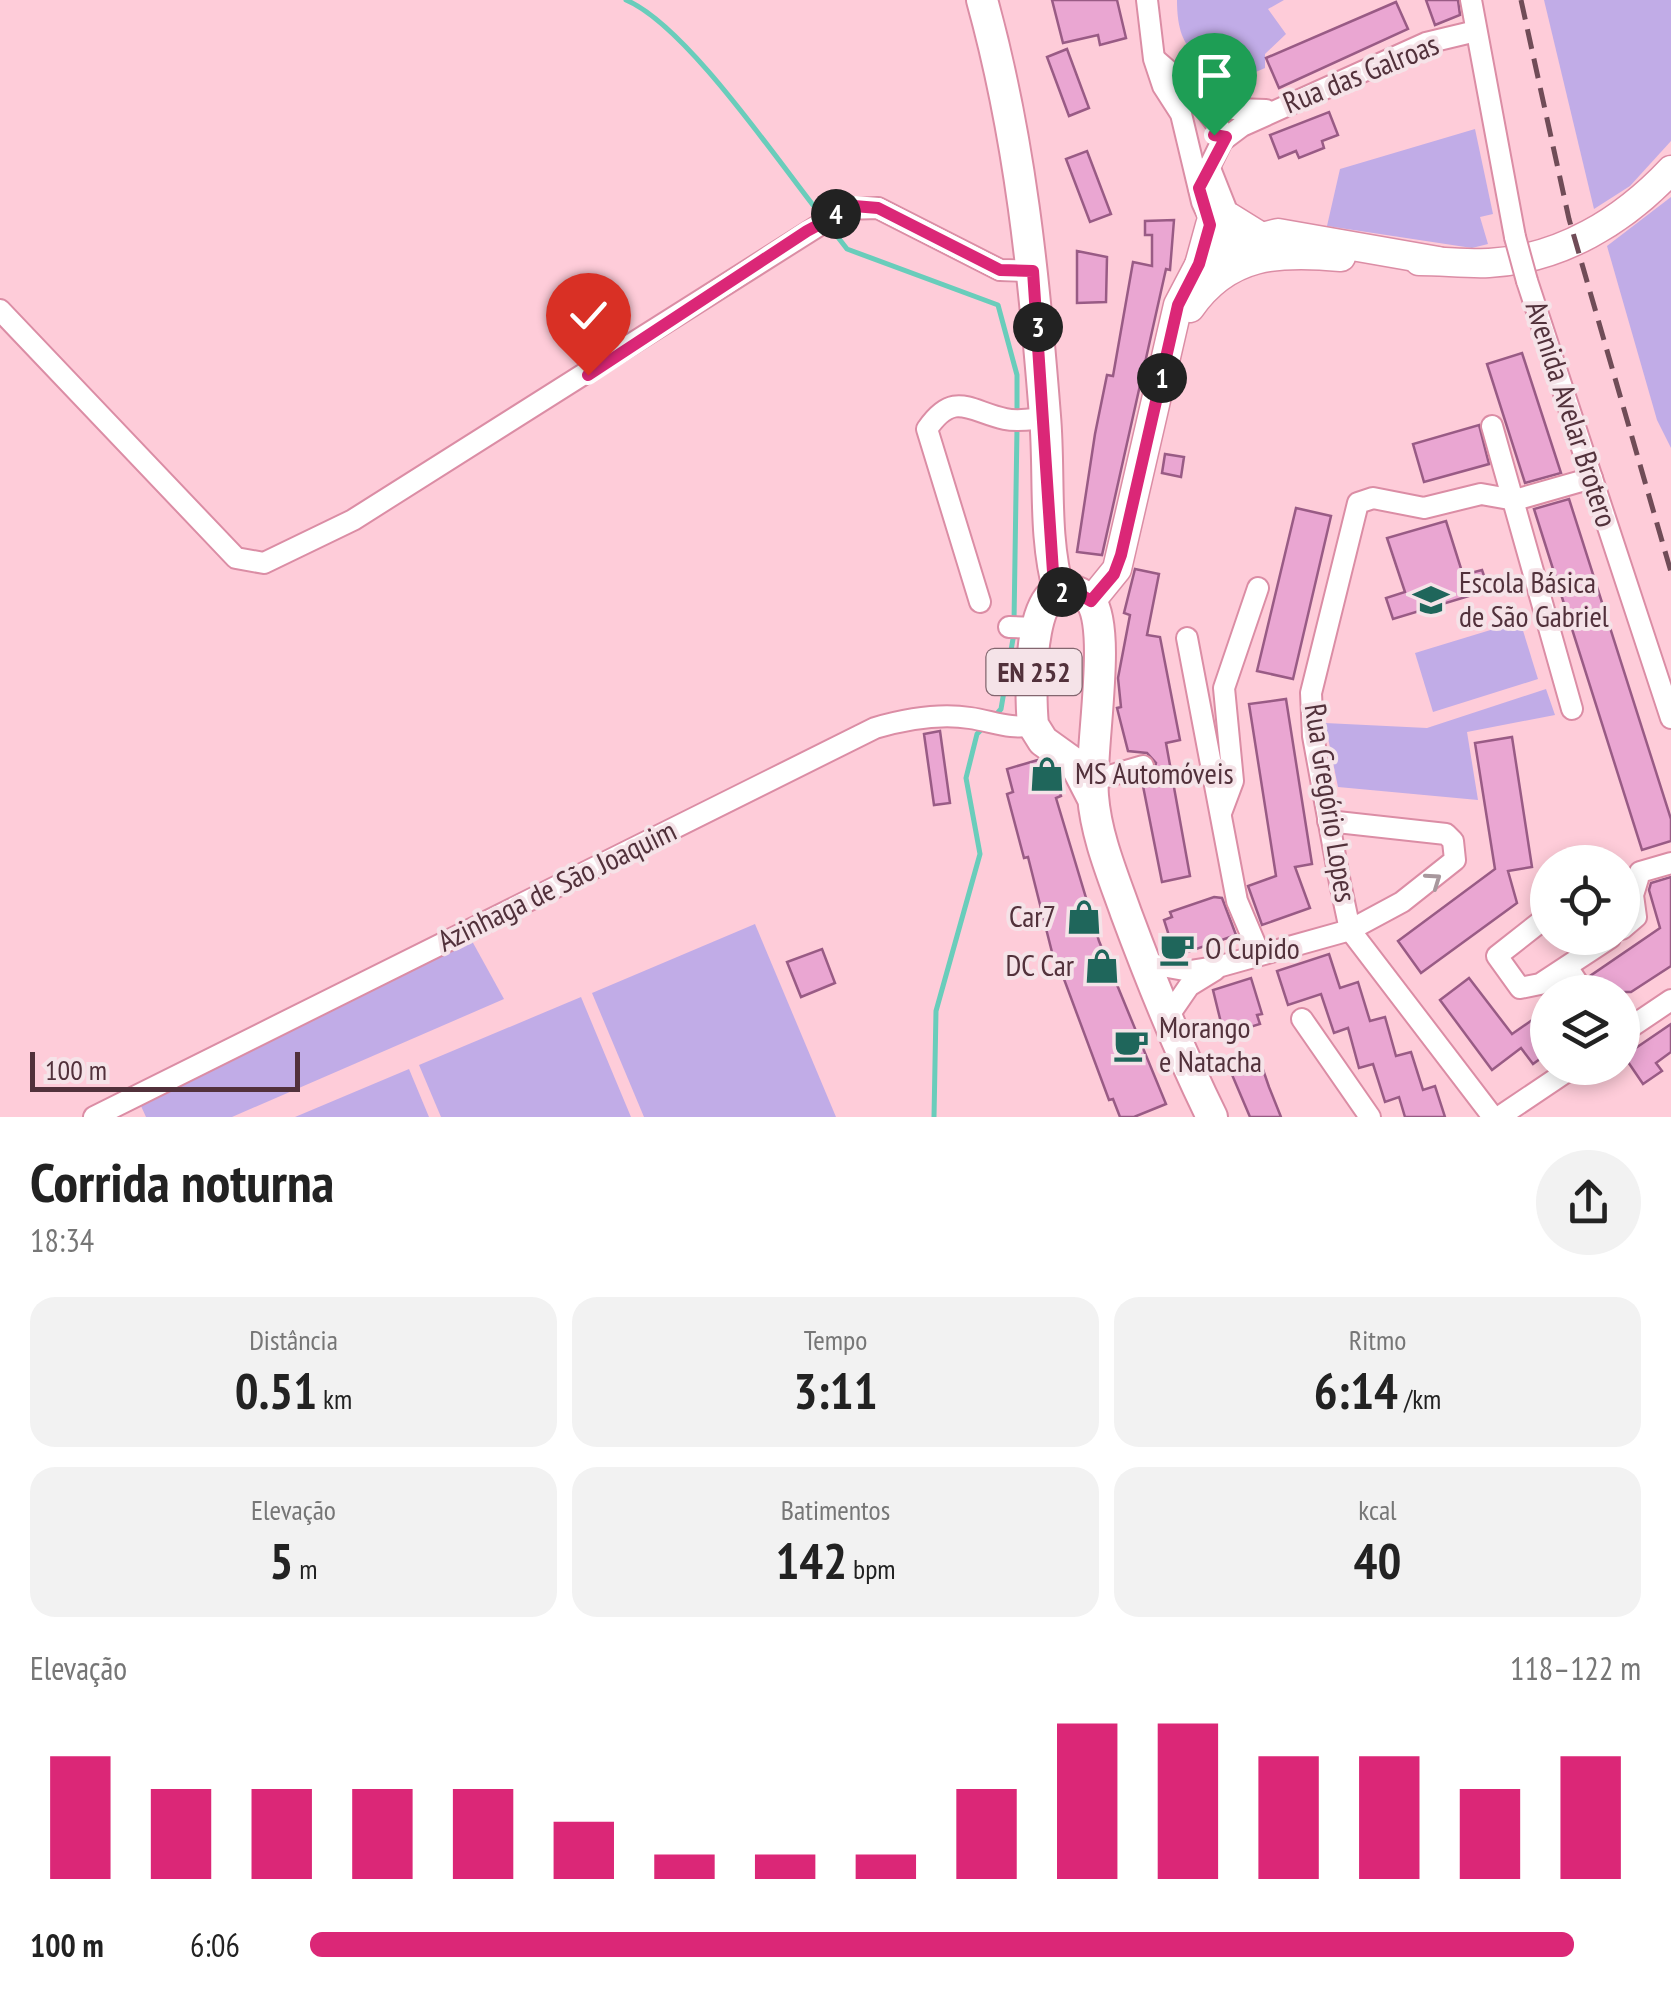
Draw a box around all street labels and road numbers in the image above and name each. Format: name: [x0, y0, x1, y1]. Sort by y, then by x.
street label: Rua das Galroas: [1277, 24, 1444, 121]
street label: Avenida Avelar Brotero: [1518, 296, 1627, 531]
road number: EN 252: [986, 649, 1082, 695]
street label: Rua Gregório Lopes: [1297, 701, 1366, 905]
street label: Azinhaga de São Joaquim: [431, 810, 682, 959]

